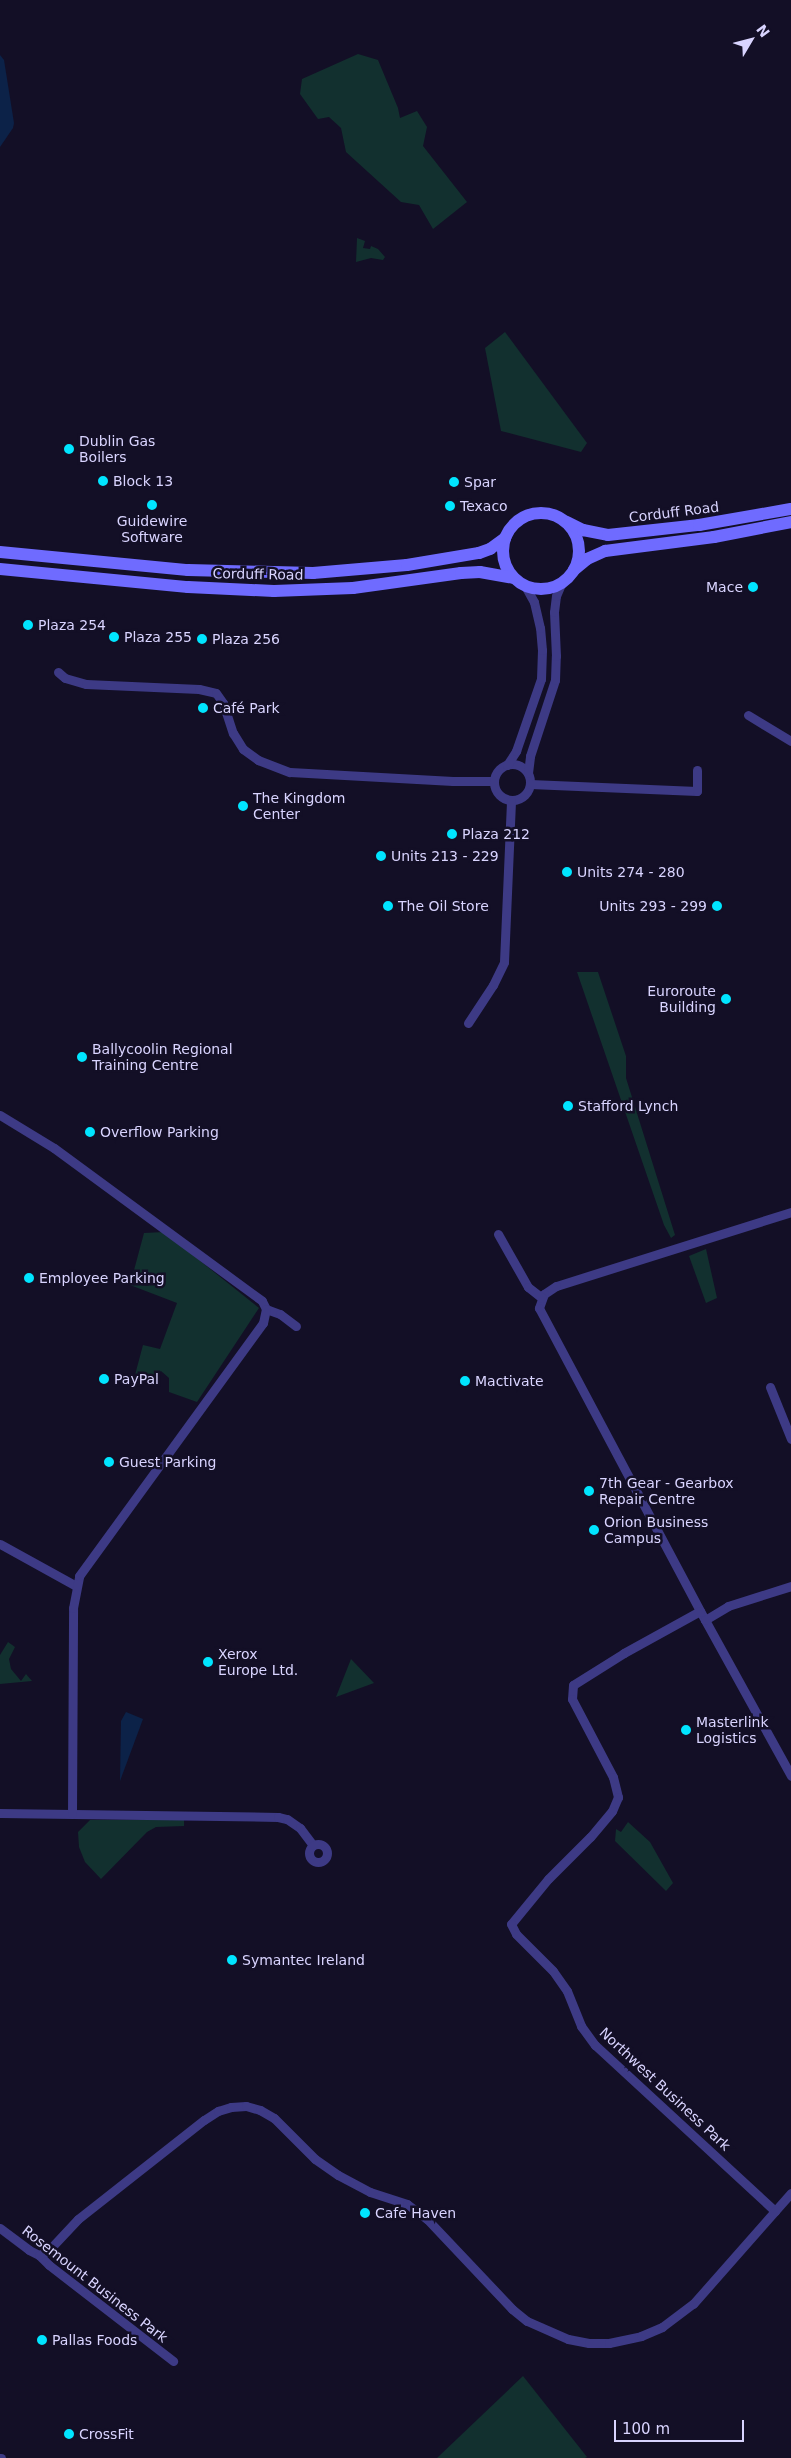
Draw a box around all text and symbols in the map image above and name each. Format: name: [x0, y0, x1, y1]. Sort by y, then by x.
north arrow: [726, 15, 776, 65]
text: N: [753, 21, 773, 40]
place label: Dublin Gas Boilers: [79, 433, 155, 466]
marker: Dublin Gas Boilers: [63, 443, 75, 455]
place label: Block 13: [113, 473, 173, 489]
place label: Spar: [464, 474, 496, 490]
marker: Block 13: [97, 475, 109, 487]
marker: Spar: [448, 476, 460, 488]
place label: Texaco: [460, 498, 508, 514]
street label: Corduff Road: [628, 498, 720, 526]
marker: Guidewire Software: [146, 499, 158, 511]
marker: Texaco: [444, 500, 456, 512]
place label: Guidewire Software: [117, 513, 187, 546]
street label: Corduff Road: [212, 565, 304, 583]
place label: Mace: [706, 579, 743, 595]
marker: Mace: [747, 581, 759, 593]
place label: Plaza 254: [38, 617, 106, 633]
marker: Plaza 254: [22, 619, 34, 631]
place label: Plaza 255: [124, 629, 192, 645]
marker: Plaza 255: [108, 631, 120, 643]
place label: Plaza 256: [212, 631, 280, 647]
marker: Plaza 256: [196, 633, 208, 645]
place label: Café Park: [213, 700, 280, 716]
marker: Café Park: [197, 702, 209, 714]
place label: The Kingdom Center: [253, 790, 345, 822]
marker: The Kingdom Center: [237, 800, 249, 812]
place label: Plaza 212: [462, 826, 530, 842]
marker: Plaza 212: [446, 828, 458, 840]
place label: Units 213 - 229: [391, 848, 499, 864]
marker: Units 213 - 229: [375, 850, 387, 862]
place label: Units 274 - 280: [577, 864, 685, 880]
marker: Units 274 - 280: [561, 866, 573, 878]
place label: The Oil Store: [398, 898, 489, 914]
place label: Units 293 - 299: [599, 898, 707, 914]
marker: The Oil Store: [382, 900, 394, 912]
marker: Units 293 - 299: [711, 900, 723, 912]
place label: Euroroute Building: [647, 983, 716, 1016]
marker: Euroroute Building: [720, 993, 732, 1005]
place label: Ballycoolin Regional Training Centre: [92, 1041, 233, 1074]
marker: Ballycoolin Regional Training Centre: [76, 1051, 88, 1063]
place label: Stafford Lynch: [578, 1098, 678, 1114]
marker: Stafford Lynch: [562, 1100, 574, 1112]
place label: Overflow Parking: [100, 1124, 219, 1140]
marker: Overflow Parking: [84, 1126, 96, 1138]
place label: Employee Parking: [39, 1270, 165, 1286]
marker: Employee Parking: [23, 1272, 35, 1284]
place label: PayPal: [114, 1371, 159, 1387]
marker: PayPal: [98, 1373, 110, 1385]
place label: Mactivate: [475, 1373, 544, 1389]
marker: Mactivate: [459, 1375, 471, 1387]
place label: Guest Parking: [119, 1454, 216, 1470]
marker: Guest Parking: [103, 1456, 115, 1468]
place label: 7th Gear - Gearbox Repair Centre: [599, 1475, 734, 1508]
marker: 7th Gear - Gearbox Repair Centre: [583, 1485, 595, 1497]
place label: Orion Business Campus: [604, 1514, 708, 1546]
marker: Orion Business Campus: [588, 1524, 600, 1536]
place label: Xerox Europe Ltd.: [218, 1646, 298, 1678]
marker: Xerox Europe Ltd.: [202, 1656, 214, 1668]
place label: Masterlink Logistics: [696, 1714, 769, 1746]
marker: Masterlink Logistics: [680, 1724, 692, 1736]
place label: Symantec Ireland: [242, 1952, 365, 1968]
marker: Symantec Ireland: [226, 1954, 238, 1966]
street label: Northwest Business Park: [596, 2024, 734, 2154]
place label: Cafe Haven: [375, 2205, 456, 2221]
marker: Cafe Haven: [359, 2207, 371, 2219]
street label: Rosemount Business Park: [19, 2222, 171, 2346]
place label: Pallas Foods: [52, 2332, 137, 2348]
marker: Pallas Foods: [36, 2334, 48, 2346]
scale bar: [616, 2410, 746, 2442]
text: 100 m: [622, 2420, 670, 2438]
place label: CrossFit: [79, 2426, 134, 2442]
marker: CrossFit: [63, 2428, 75, 2440]

